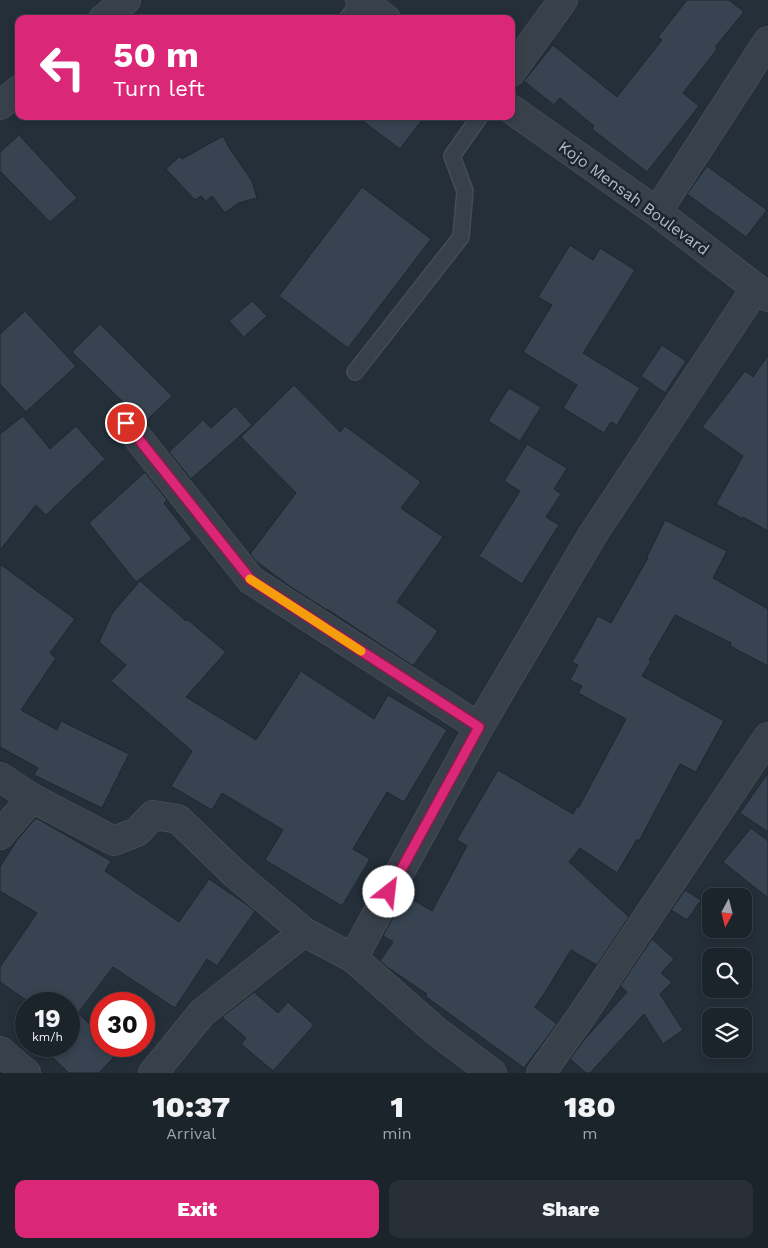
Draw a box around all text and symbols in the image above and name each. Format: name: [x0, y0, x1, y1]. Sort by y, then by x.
text: 50 m: [113, 34, 199, 76]
icon: left: [30, 35, 95, 100]
text: Turn left: [113, 76, 205, 101]
street label: Kojo Mensah Boulevard: [555, 137, 713, 259]
pin: [105, 402, 147, 444]
icon: arrive: [112, 409, 140, 437]
position arrow: [362, 865, 414, 917]
north arrow: [702, 888, 752, 938]
map controls: [702, 888, 752, 1058]
button: search: [702, 948, 752, 998]
speed limit sign: 30: [90, 992, 155, 1057]
text: 19: [34, 1004, 61, 1033]
button: layers: [702, 1008, 752, 1058]
text: km/h: [32, 1030, 63, 1044]
text: 10:37: [152, 1089, 230, 1124]
text: 1: [390, 1089, 404, 1124]
text: 180: [564, 1089, 616, 1124]
text: Arrival: [166, 1124, 216, 1143]
text: min: [382, 1124, 412, 1143]
text: m: [582, 1124, 598, 1143]
button: Exit: [15, 1180, 379, 1238]
button: Share: [389, 1180, 753, 1238]

